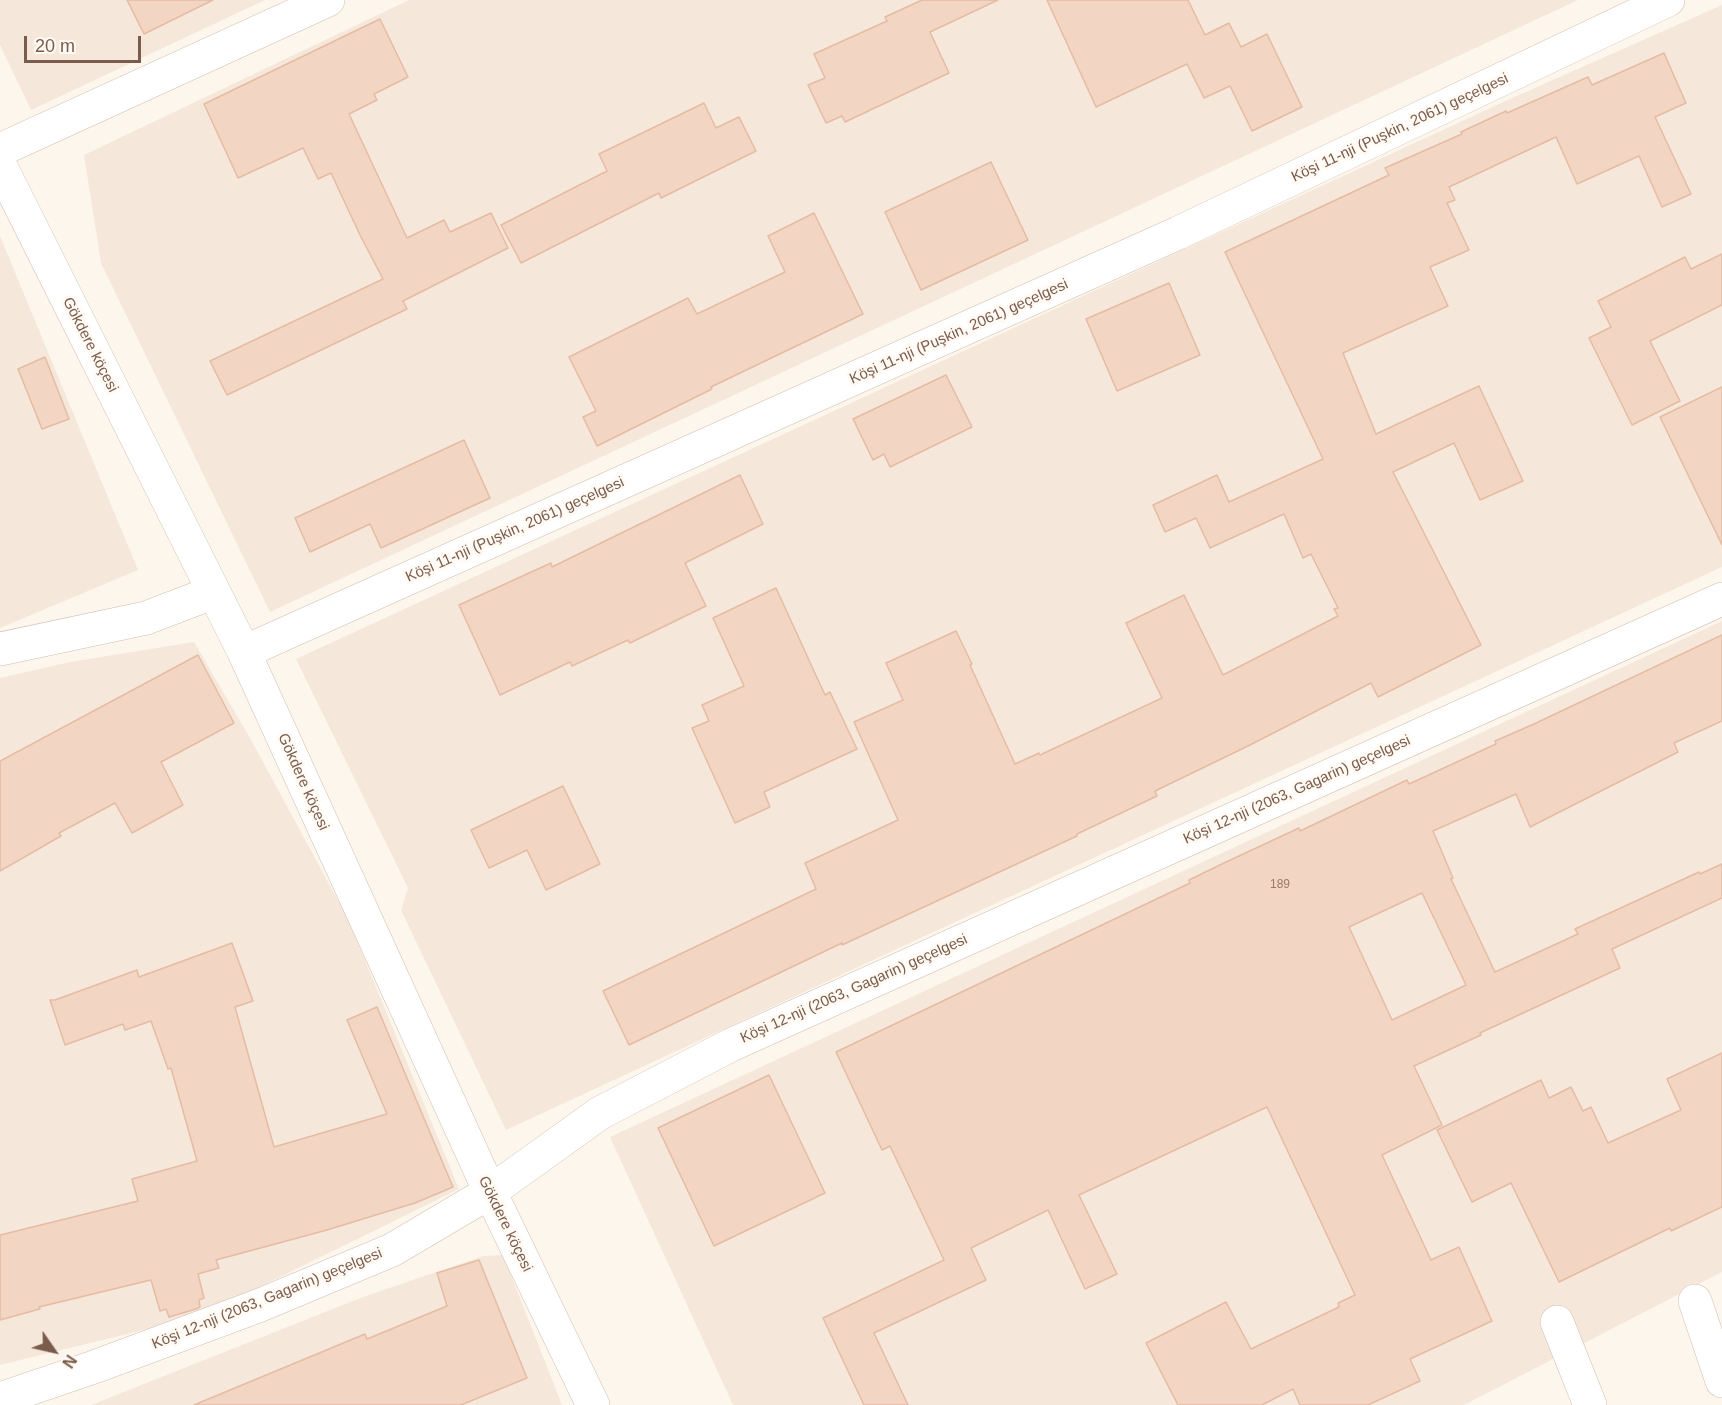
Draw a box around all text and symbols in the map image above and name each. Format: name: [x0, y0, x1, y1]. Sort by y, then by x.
scale bar: [27, 24, 144, 62]
text: 20 m: [35, 36, 75, 56]
street label: Köşi 11-nji (Puşkin, 2061) geçelgesi: [1289, 70, 1511, 186]
street label: Köşi 11-nji (Puşkin, 2061) geçelgesi: [847, 276, 1071, 388]
street label: Gökdere köçesi: [58, 294, 122, 396]
street label: Köşi 11-nji (Puşkin, 2061) geçelgesi: [403, 474, 627, 586]
street label: Gökdere köçesi: [274, 731, 332, 833]
street label: Köşi 12-nji (2063, Gagarin) geçelgesi: [1181, 732, 1413, 848]
house number: 189: [1270, 878, 1290, 892]
street label: Köşi 12-nji (2063, Gagarin) geçelgesi: [738, 931, 970, 1047]
street label: Gökdere köçesi: [474, 1173, 536, 1275]
street label: Köşi 12-nji (2063, Gagarin) geçelgesi: [149, 1244, 385, 1354]
north arrow: [24, 1321, 84, 1381]
text: N: [59, 1352, 80, 1371]

